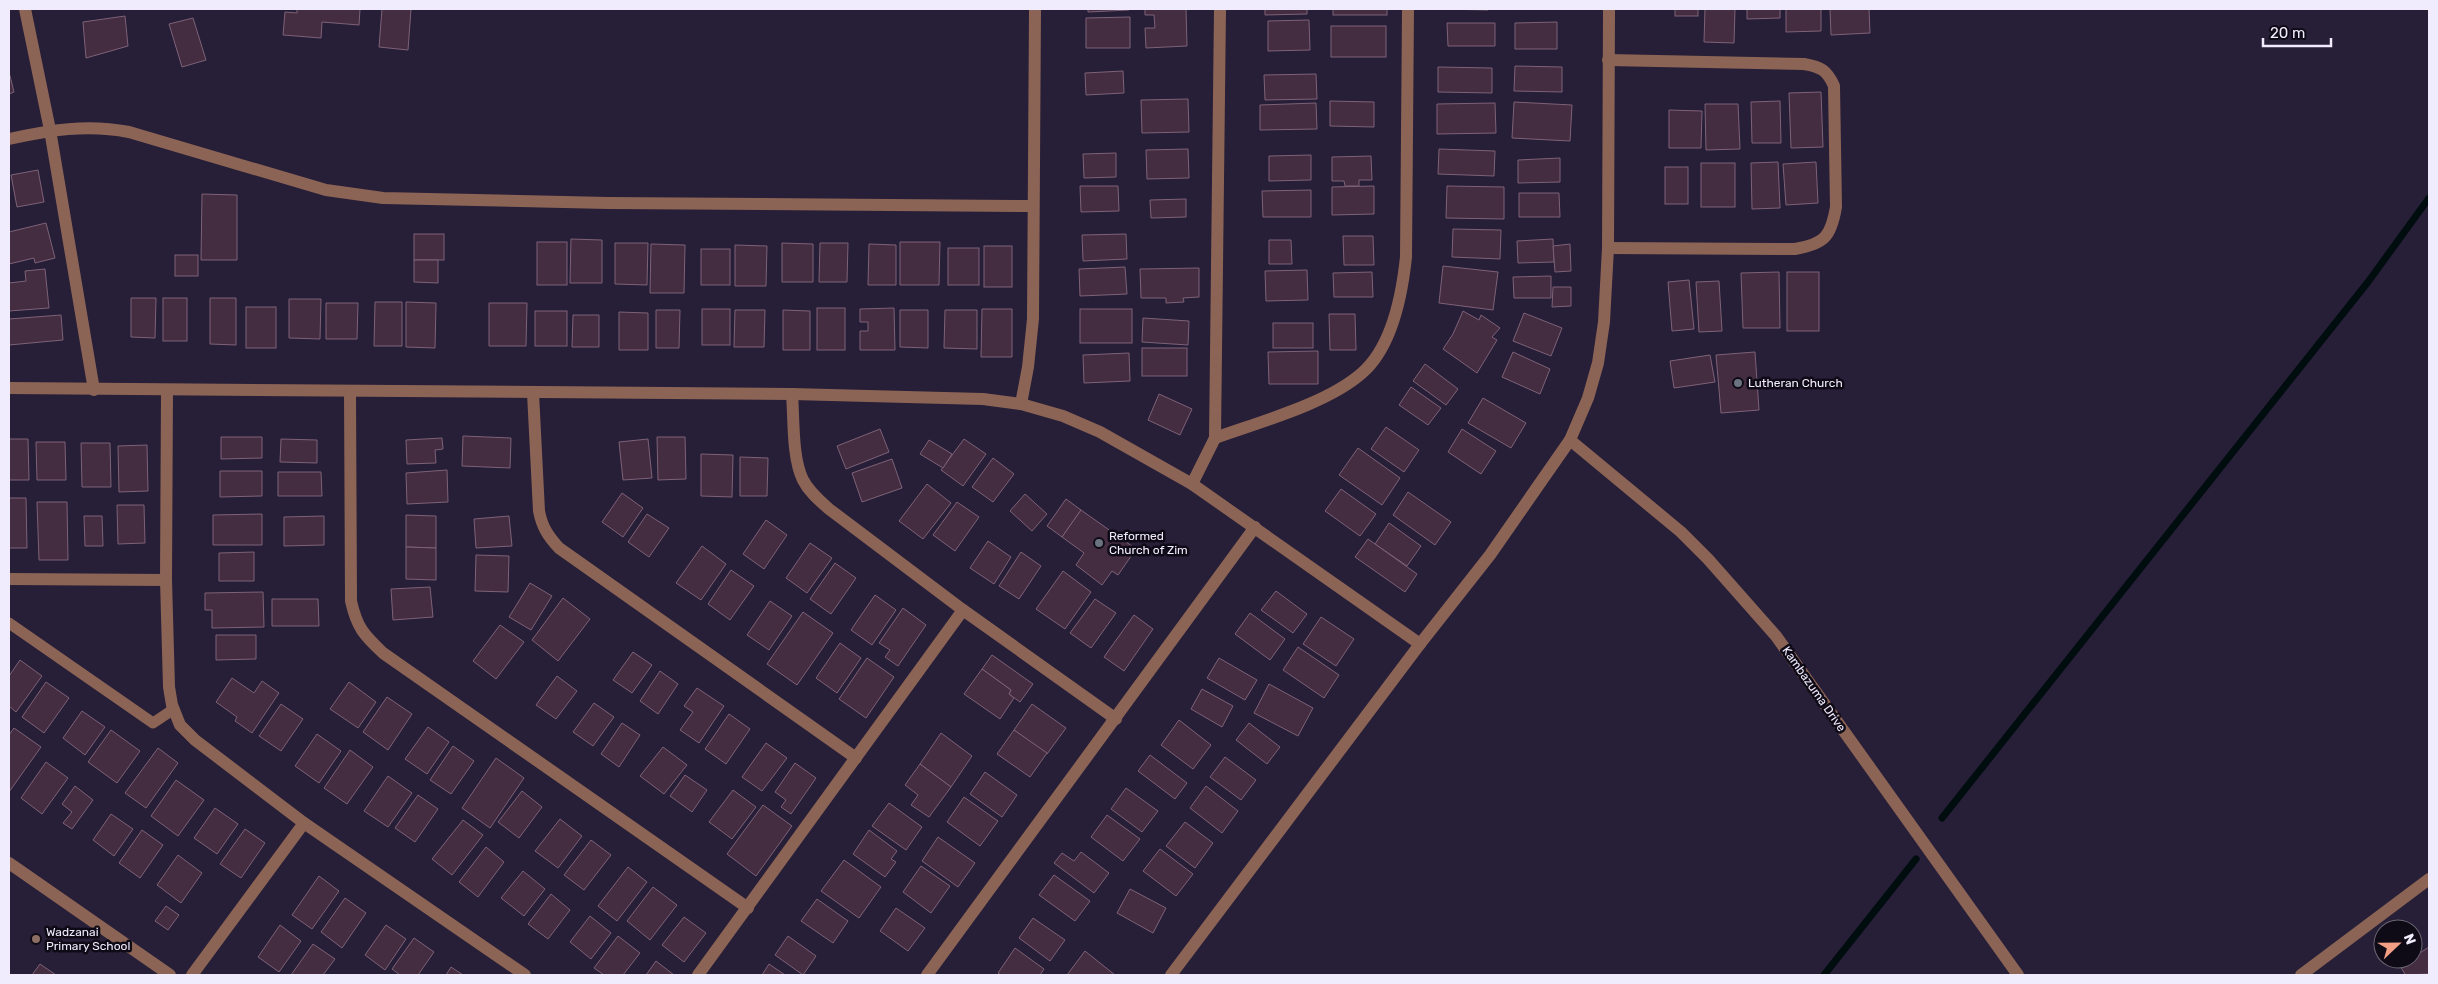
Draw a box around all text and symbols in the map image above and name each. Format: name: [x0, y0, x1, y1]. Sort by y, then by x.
scale bar: [2263, 15, 2330, 47]
text: 20 m: [2270, 24, 2305, 42]
place label: Lutheran Church: [1748, 376, 1843, 390]
marker: Lutheran Church: [1732, 377, 1744, 389]
place label: Reformed Church of Zim: [1109, 529, 1188, 557]
marker: Reformed Church of Zim: [1093, 537, 1105, 549]
street label: Kambazuma Drive: [1779, 644, 1849, 734]
north arrow: [2373, 919, 2423, 969]
place label: Wadzanai Primary School: [46, 925, 130, 953]
text: N: [2400, 931, 2419, 947]
marker: Wadzanai Primary School: [30, 933, 42, 945]

